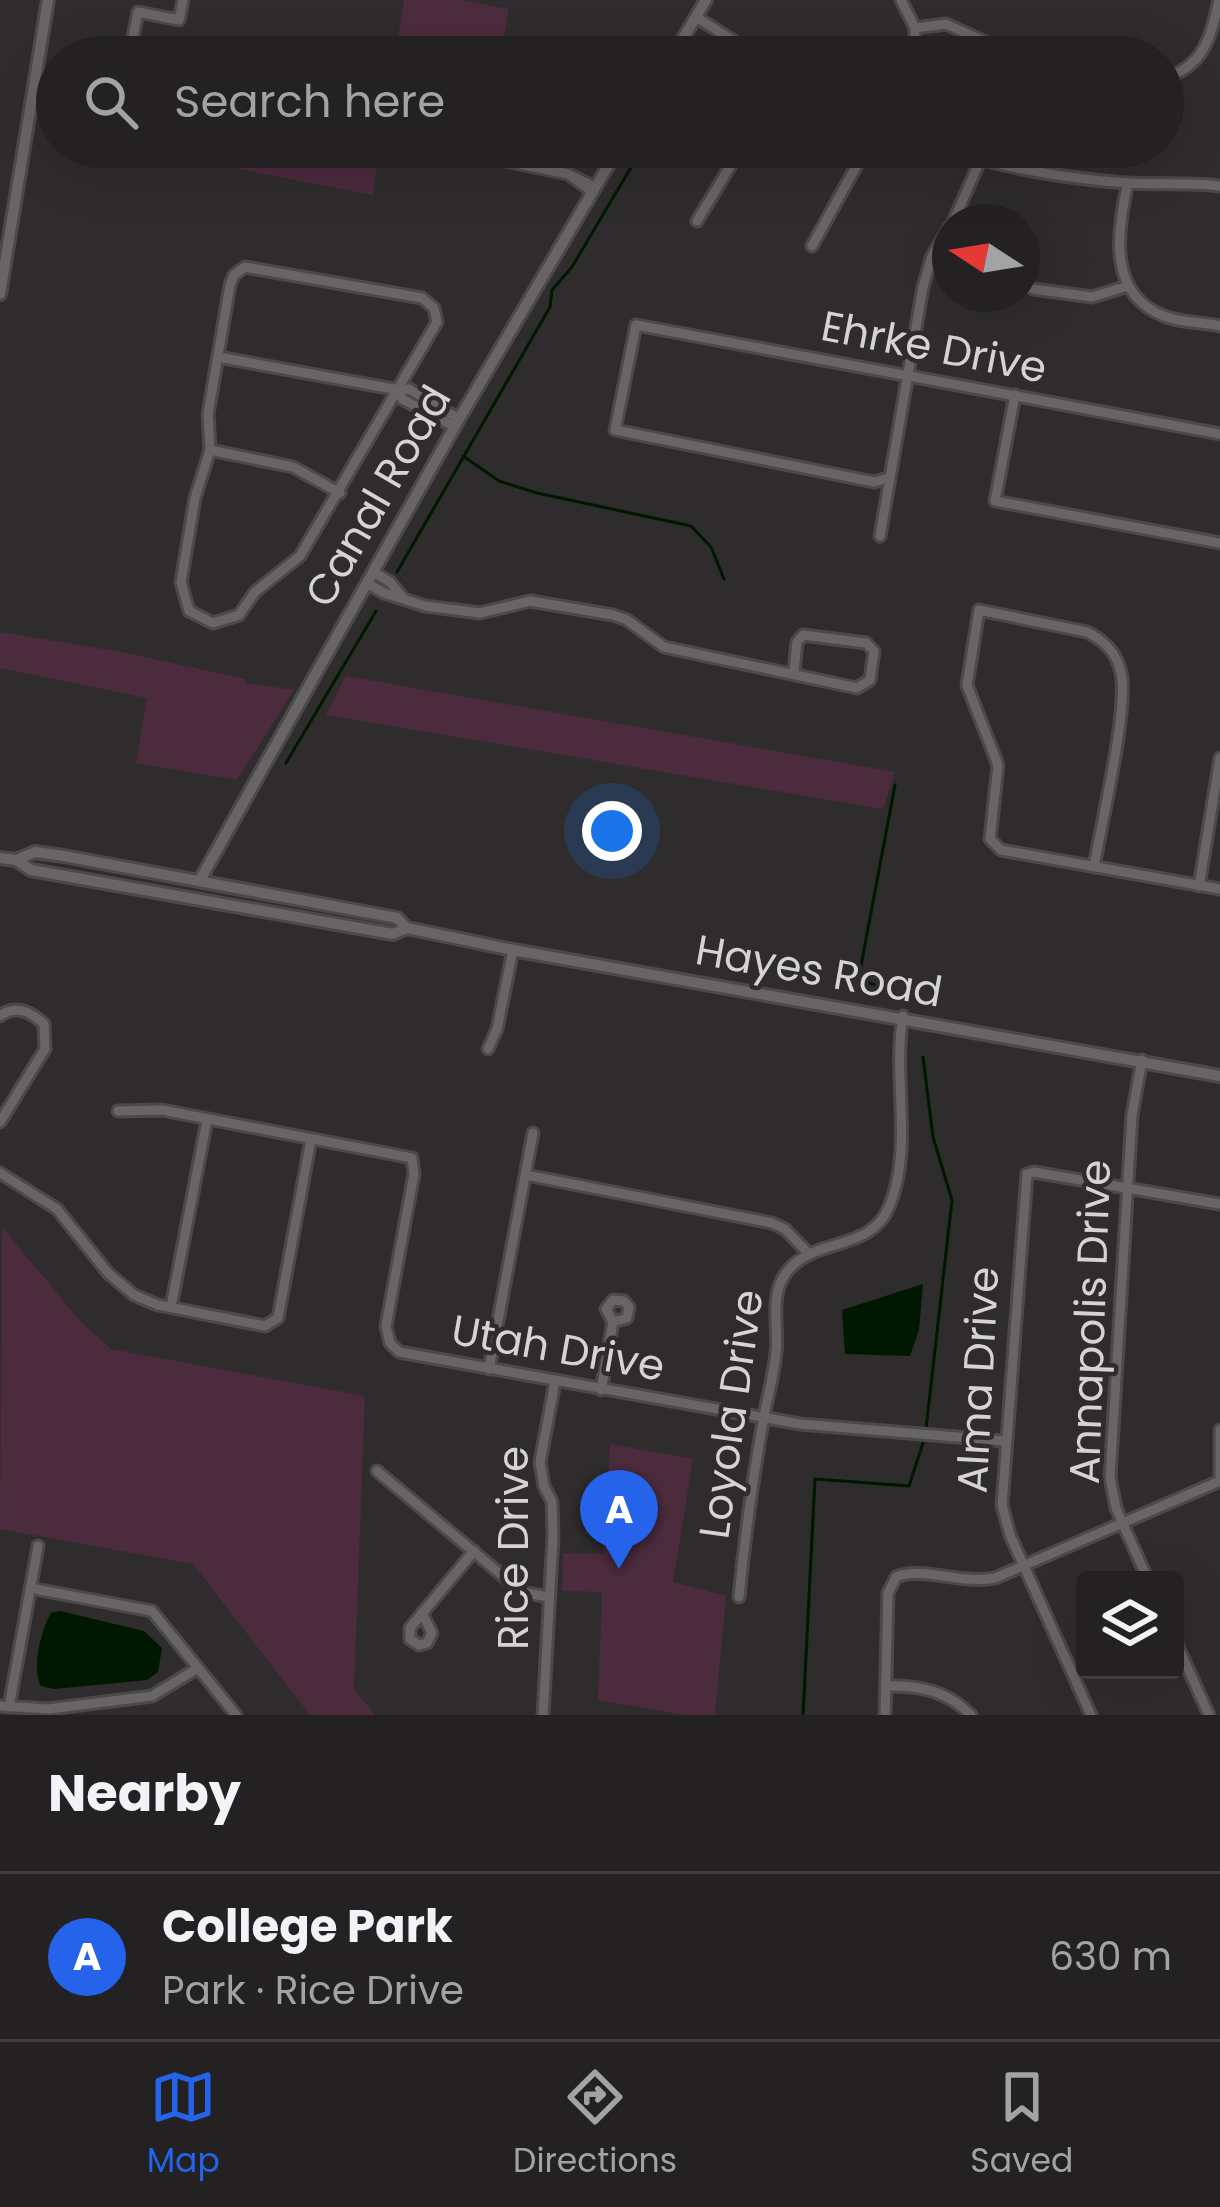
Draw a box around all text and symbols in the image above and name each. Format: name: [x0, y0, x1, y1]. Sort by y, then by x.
search box: [36, 36, 1184, 168]
icon: search: [78, 69, 144, 135]
text: Search here: [174, 70, 445, 133]
north arrow: [932, 204, 1040, 312]
street label: Ehrke Drive: [816, 296, 1052, 398]
street label: Canal Road: [291, 374, 465, 618]
your location: [582, 801, 642, 861]
street label: Hayes Road: [691, 920, 947, 1022]
street label: Annapolis Drive: [1055, 1159, 1125, 1485]
street label: Alma Drive: [943, 1265, 1013, 1495]
street label: Loyola Drive: [684, 1286, 778, 1542]
street label: Utah Drive: [447, 1300, 669, 1396]
street label: Rice Drive: [484, 1446, 543, 1650]
pin: A: [580, 1470, 658, 1569]
map controls: [1076, 1571, 1184, 1679]
button: layers: [1076, 1571, 1184, 1679]
text: Nearby: [48, 1757, 241, 1829]
text: College Park: [162, 1895, 453, 1958]
text: A: [73, 1929, 101, 1984]
text: 630 m: [1049, 1929, 1172, 1984]
text: Park · Rice Drive: [162, 1963, 464, 2018]
tab: Map: [147, 2064, 220, 2186]
tab: Directions: [513, 2064, 677, 2186]
tab: Saved: [970, 2064, 1073, 2186]

